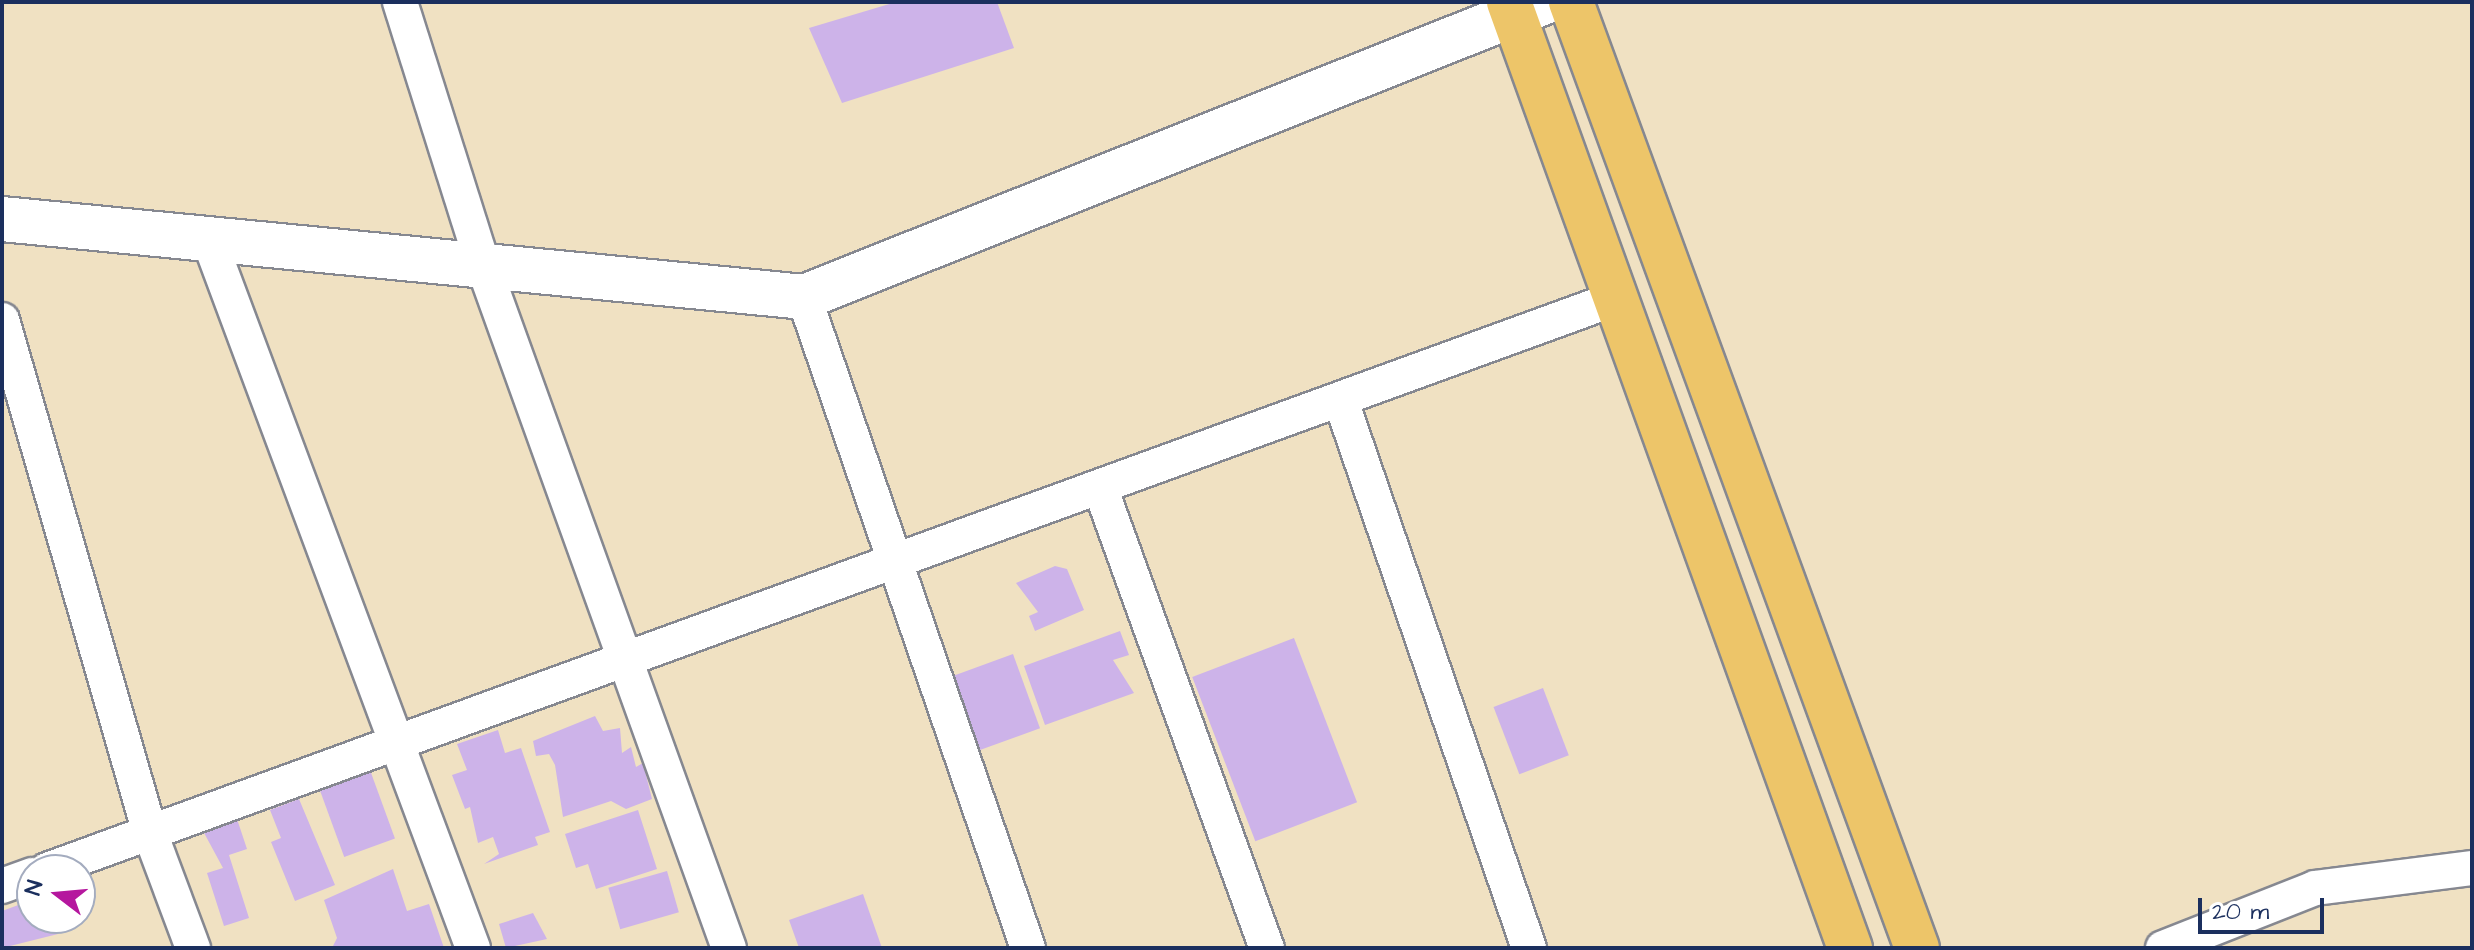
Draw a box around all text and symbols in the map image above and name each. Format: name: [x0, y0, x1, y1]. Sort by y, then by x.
north arrow: [16, 854, 96, 934]
text: N: [18, 877, 51, 899]
scale bar: [2202, 882, 2328, 932]
text: 20 m: [2212, 895, 2269, 929]

